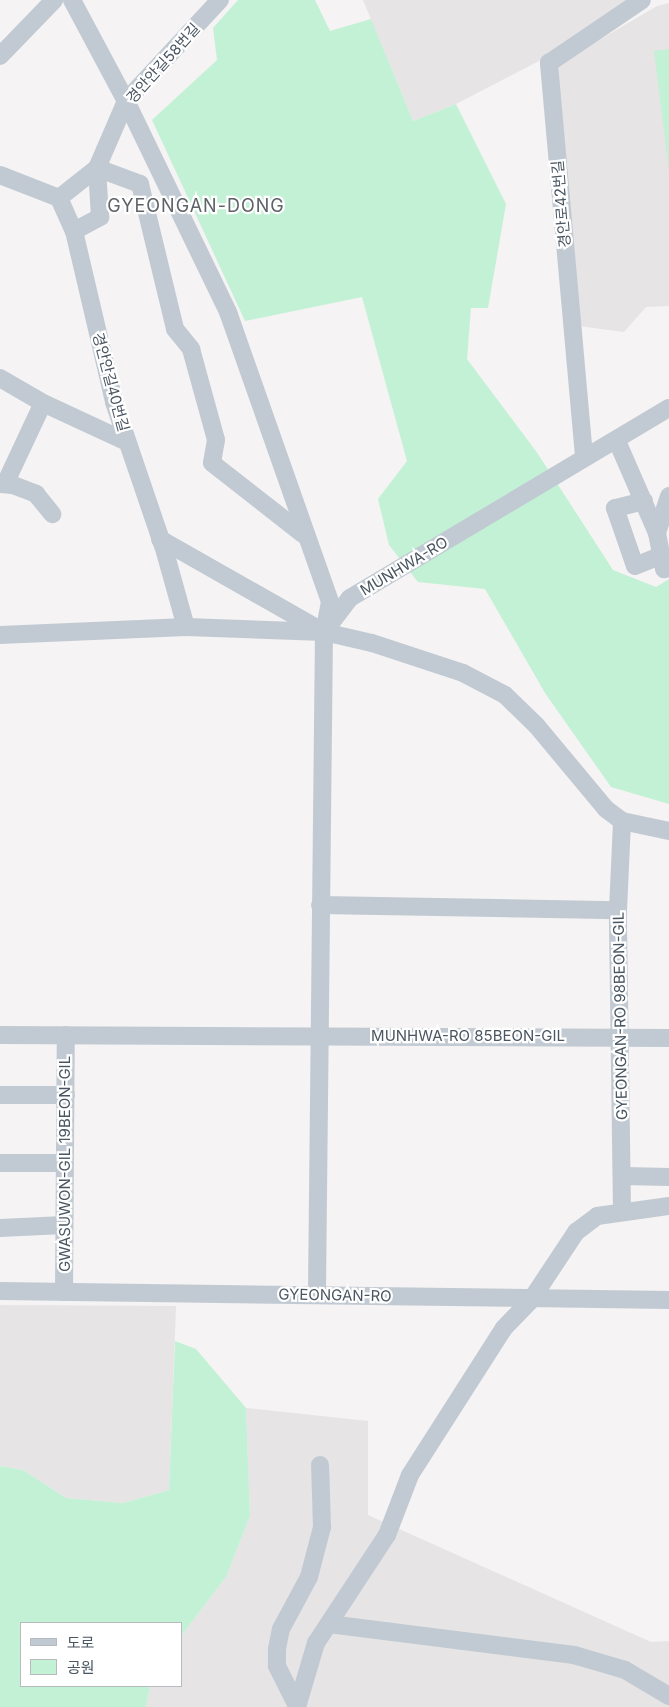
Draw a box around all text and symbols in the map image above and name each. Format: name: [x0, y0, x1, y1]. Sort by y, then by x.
street label: 경안안길58번길: [122, 19, 204, 107]
street label: 경안로42번길: [548, 159, 574, 249]
district label: GYEONGAN-DONG: [106, 195, 286, 217]
street label: 경안안길40번길: [89, 330, 133, 434]
street label: MUNHWA-RO: [357, 533, 451, 599]
street label: GYEONGAN-RO 98BEON-GIL: [609, 912, 631, 1120]
street label: MUNHWA-RO 85BEON-GIL: [371, 1027, 565, 1045]
street label: GWASUWON-GIL 19BEON-GIL: [56, 1056, 74, 1272]
street label: GYEONGAN-RO: [278, 1285, 392, 1305]
legend: [20, 1622, 182, 1687]
text: 도로: [67, 1633, 95, 1652]
text: 공원: [67, 1658, 95, 1677]

